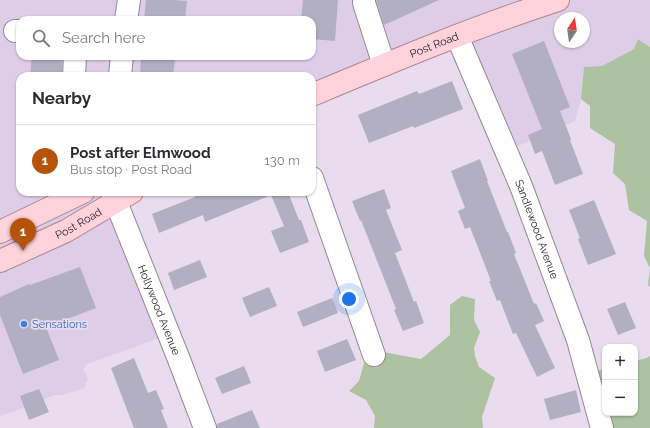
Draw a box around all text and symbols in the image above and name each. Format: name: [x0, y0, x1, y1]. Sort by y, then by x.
north arrow: [554, 12, 590, 48]
search box: [16, 16, 316, 60]
icon: search: [30, 27, 52, 49]
text: Search here: [62, 29, 145, 47]
street label: Post Road: [408, 30, 461, 61]
text: Nearby: [32, 88, 91, 108]
text: Post after Elmwood: [70, 144, 211, 162]
text: 1: [42, 153, 48, 168]
text: 130 m: [264, 153, 300, 168]
text: Bus stop · Post Road: [70, 162, 192, 177]
street label: Sandlewood Avenue: [512, 178, 561, 281]
street label: Post Road: [53, 205, 104, 242]
pin: 1: [10, 218, 36, 251]
street label: Hollywood Avenue: [135, 263, 183, 358]
your location: [339, 289, 359, 309]
place label: Sensations: [32, 318, 87, 331]
marker: Sensations: [19, 319, 29, 329]
map controls: [602, 344, 638, 416]
button: +: [602, 344, 638, 380]
button: −: [602, 380, 638, 416]

